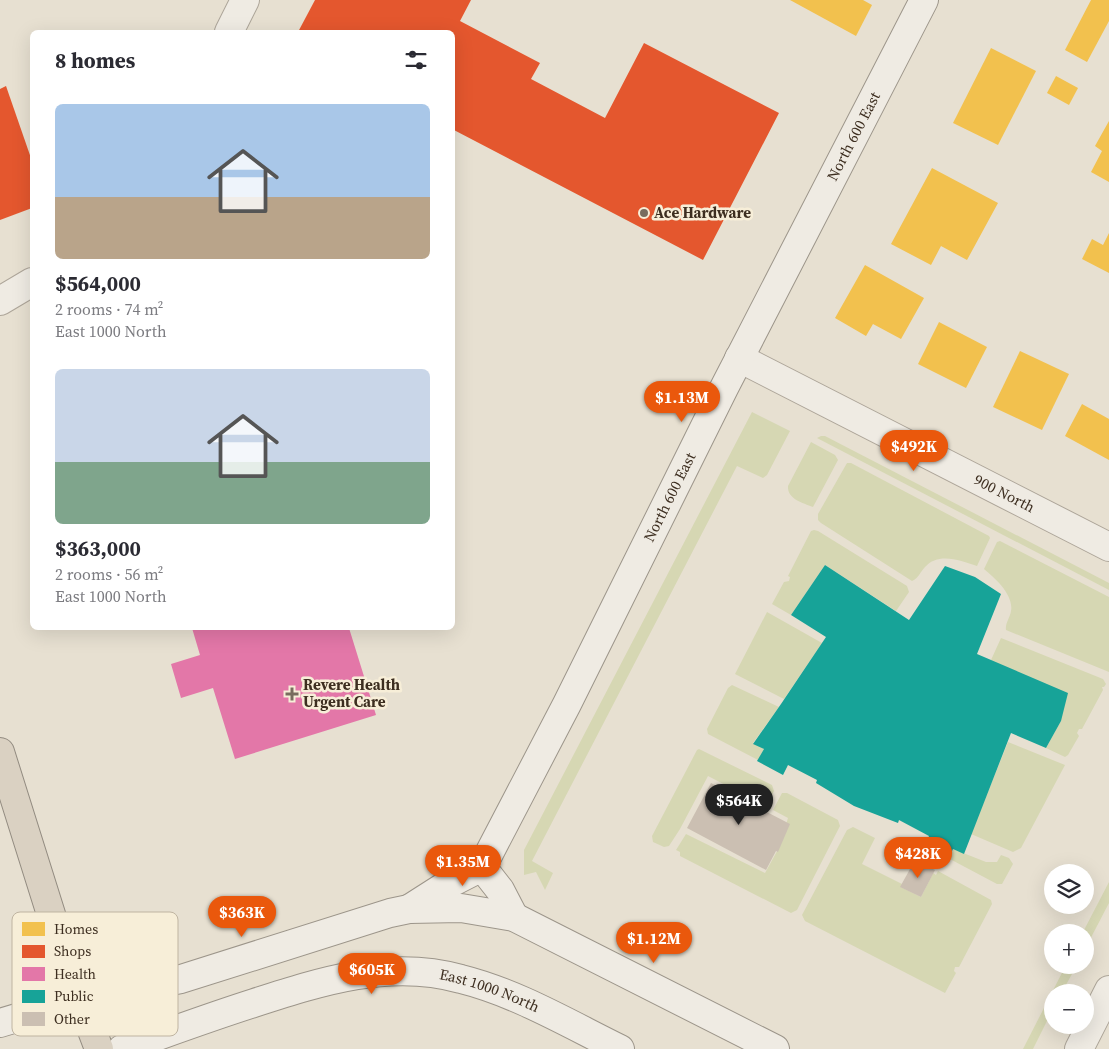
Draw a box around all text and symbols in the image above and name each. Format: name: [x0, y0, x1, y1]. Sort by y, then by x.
text: 8 homes: [55, 46, 135, 75]
icon: filters: [402, 46, 430, 74]
street label: North 600 East: [822, 88, 885, 184]
icon: home: [198, 136, 288, 226]
place label: Ace Hardware: [654, 202, 751, 223]
marker: Ace Hardware: [638, 207, 650, 219]
text: $564,000: [55, 269, 141, 298]
text: 2 rooms · 74 m²: [55, 298, 163, 320]
text: East 1000 North: [55, 320, 167, 342]
pin: $1.13M: [641, 380, 723, 423]
text: $1.13M: [655, 386, 709, 408]
icon: home: [198, 401, 288, 491]
pin: $492K: [879, 430, 949, 472]
text: $492K: [891, 435, 937, 457]
street label: North 600 East: [638, 449, 700, 545]
street label: 900 North: [971, 469, 1039, 517]
text: $363,000: [55, 534, 141, 563]
text: 2 rooms · 56 m²: [55, 563, 163, 585]
text: East 1000 North: [55, 585, 167, 607]
place label: Revere Health Urgent Care: [303, 674, 400, 712]
marker: Revere Health Urgent Care: [285, 687, 299, 701]
pin: $564K: [704, 784, 774, 826]
text: $564K: [716, 789, 762, 811]
pin: $428K: [883, 836, 953, 879]
text: $428K: [895, 842, 941, 864]
pin: $1.35M: [422, 844, 504, 887]
text: $1.35M: [436, 850, 490, 872]
map controls: [1044, 864, 1094, 1034]
button: layers: [1044, 864, 1094, 914]
pin: $363K: [207, 896, 277, 938]
text: $363K: [219, 901, 265, 923]
legend: [12, 912, 178, 1036]
text: Homes: [54, 919, 98, 939]
pin: $1.12M: [613, 922, 695, 964]
button: +: [1044, 924, 1094, 974]
text: $1.12M: [627, 927, 681, 949]
text: Shops: [54, 941, 91, 961]
pin: $605K: [337, 952, 407, 995]
text: $605K: [349, 958, 395, 980]
street label: East 1000 North: [438, 963, 543, 1017]
text: Health: [54, 964, 96, 984]
button: −: [1044, 984, 1094, 1034]
text: Public: [54, 986, 94, 1006]
text: Other: [54, 1009, 90, 1029]

